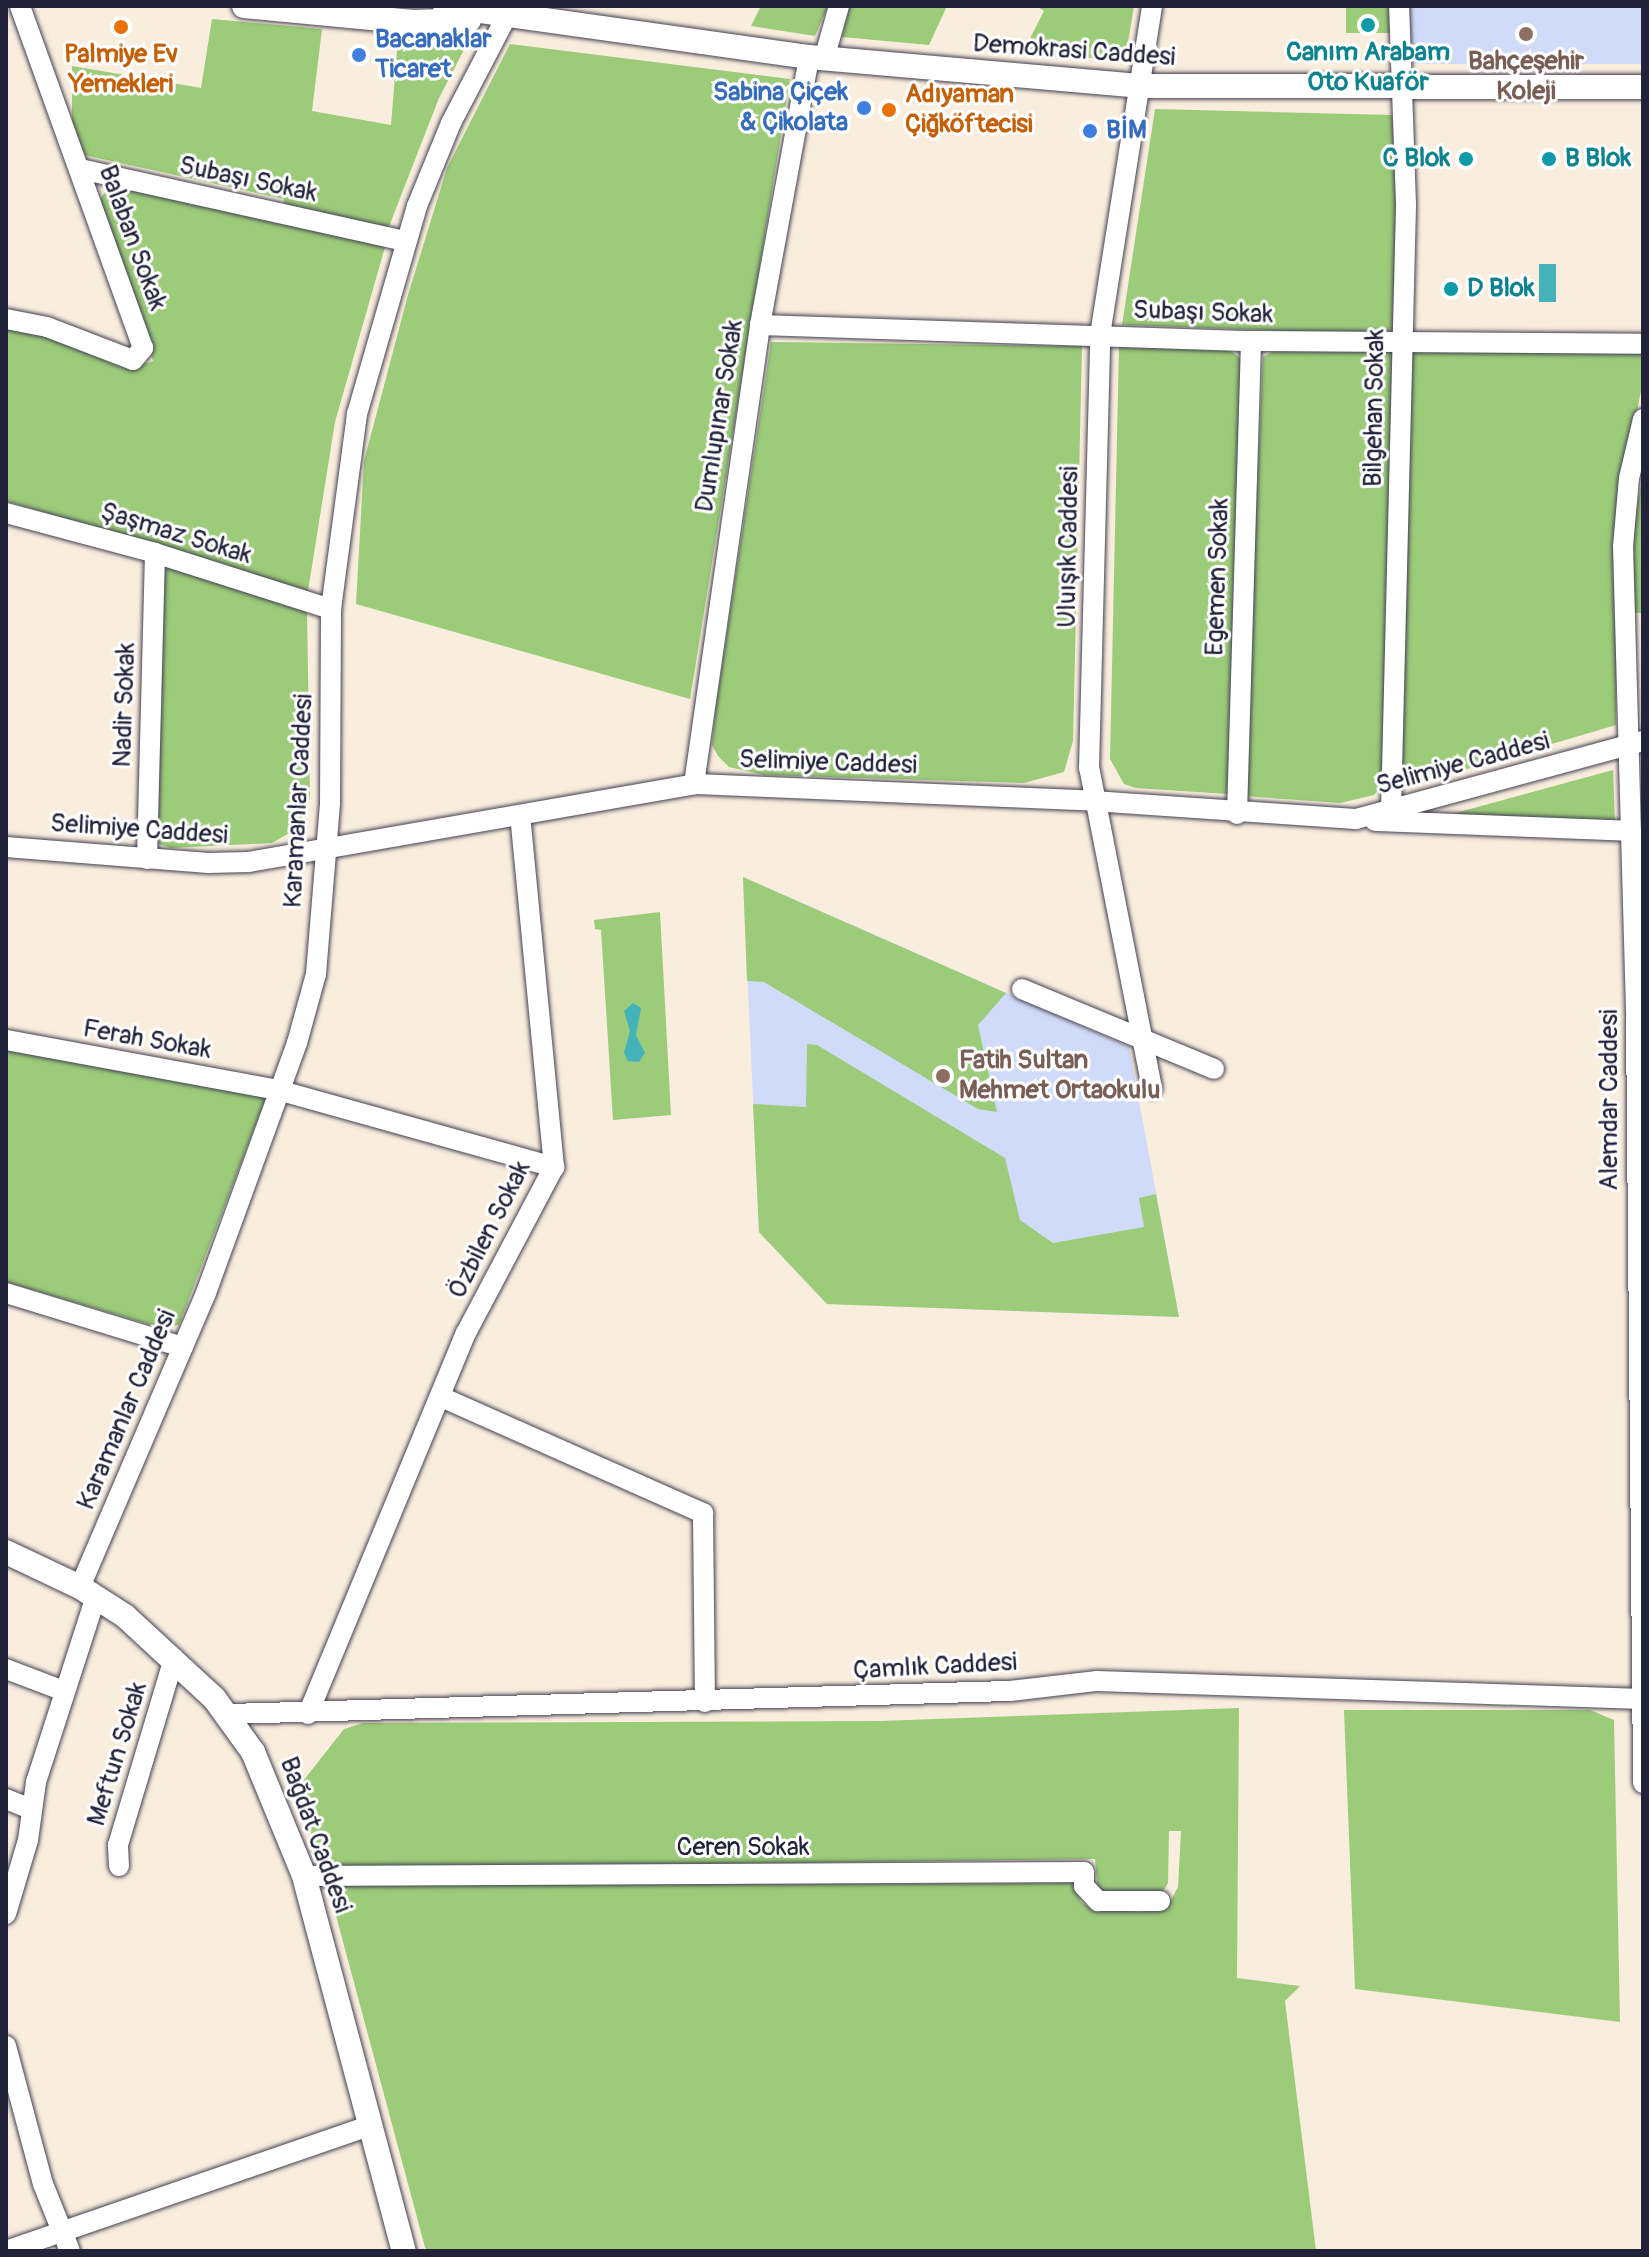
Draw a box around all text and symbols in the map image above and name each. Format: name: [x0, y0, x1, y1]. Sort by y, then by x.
marker: Canım Arabam Oto Kuaför: [1359, 16, 1377, 34]
marker: Palmiye Ev Yemekleri: [112, 18, 130, 36]
place label: Bacanaklar Ticaret: [375, 24, 492, 86]
marker: Bahçeşehir Koleji: [1517, 25, 1535, 43]
street label: Demokrasi Caddesi: [972, 28, 1176, 74]
place label: Canım Arabam Oto Kuaför: [1286, 37, 1450, 98]
place label: Palmiye Ev Yemekleri: [64, 39, 178, 100]
marker: Bacanaklar Ticaret: [350, 46, 368, 64]
place label: Bahçeşehir Koleji: [1468, 46, 1584, 108]
place label: Sabina Çiçek & Çikolata: [713, 77, 848, 138]
place label: Adıyaman Çiğköftecisi: [905, 79, 1033, 140]
marker: Sabina Çiçek & Çikolata: [855, 99, 873, 117]
marker: Adıyaman Çiğköftecisi: [880, 101, 898, 119]
place label: BİM: [1106, 115, 1147, 147]
marker: BİM: [1081, 122, 1099, 140]
place label: C Blok: [1383, 143, 1450, 175]
place label: B Blok: [1565, 143, 1631, 175]
street label: Subaşı Sokak: [176, 150, 320, 210]
marker: C Blok: [1457, 150, 1475, 168]
marker: B Blok: [1540, 150, 1558, 168]
street label: Balaban Sokak: [91, 161, 173, 315]
place label: D Blok: [1467, 273, 1535, 305]
marker: D Blok: [1442, 280, 1460, 298]
street label: Subaşı Sokak: [1132, 295, 1274, 331]
street label: Dumlupınar Sokak: [689, 318, 751, 514]
street label: Bilgehan Sokak: [1358, 329, 1392, 487]
street label: Uluışık Caddesi: [1052, 466, 1086, 628]
street label: Şaşmaz Sokak: [97, 496, 255, 572]
street label: Egemen Sokak: [1200, 498, 1236, 656]
street label: Nadir Sokak: [107, 642, 143, 768]
street label: Karamanlar Caddesi: [278, 693, 320, 909]
street label: Selimiye Caddesi: [1373, 726, 1553, 802]
street label: Selimiye Caddesi: [738, 744, 918, 782]
street label: Selimiye Caddesi: [49, 808, 229, 852]
street label: Alemdar Caddesi: [1594, 1009, 1626, 1191]
street label: Ferah Sokak: [80, 1013, 214, 1067]
place label: Fatih Sultan Mehmet Ortaokulu: [959, 1045, 1160, 1106]
marker: Fatih Sultan Mehmet Ortaokulu: [934, 1067, 952, 1085]
street label: Özbilen Sokak: [442, 1156, 538, 1304]
street label: Karamanlar Caddesi: [71, 1305, 183, 1515]
street label: Çamlık Caddesi: [852, 1647, 1018, 1687]
street label: Meftun Sokak: [81, 1678, 155, 1830]
street label: Bağdat Caddesi: [272, 1753, 358, 1917]
street label: Ceren Sokak: [676, 1832, 810, 1864]

